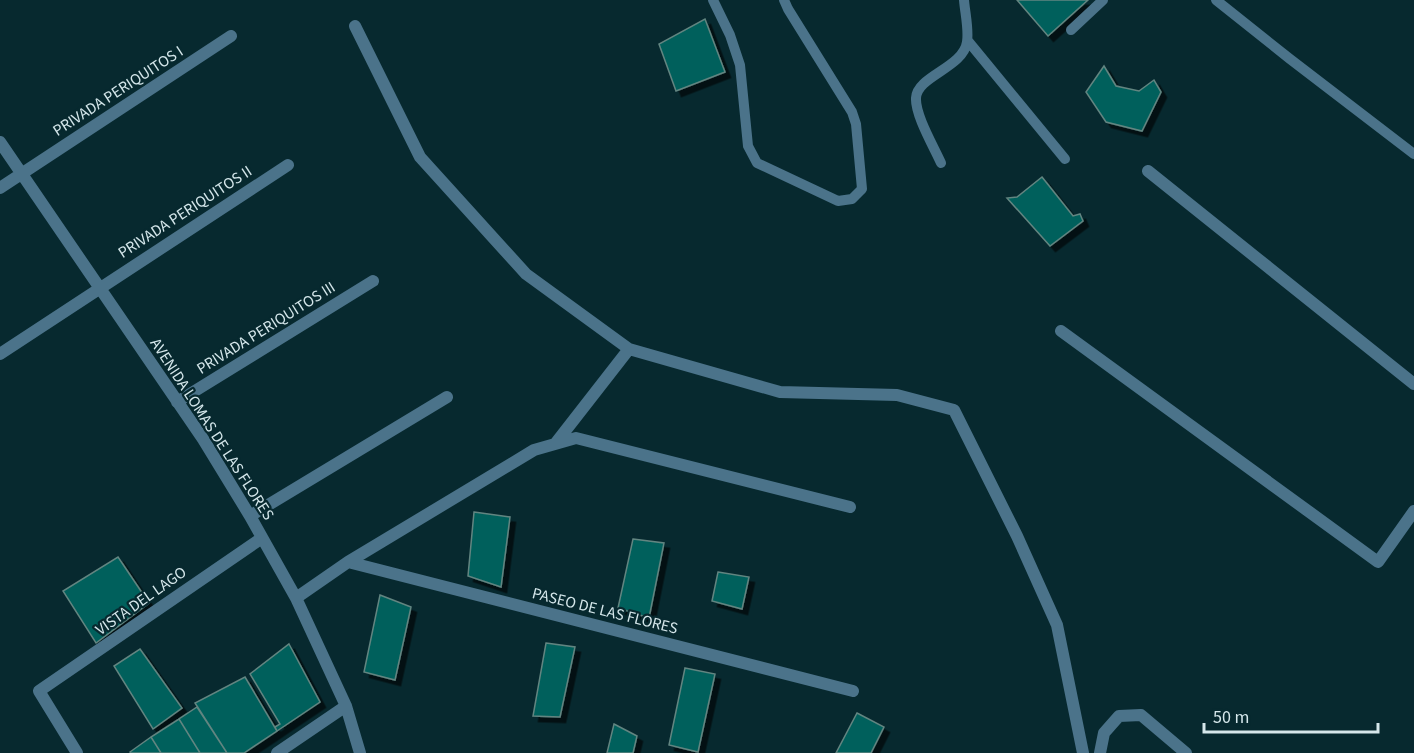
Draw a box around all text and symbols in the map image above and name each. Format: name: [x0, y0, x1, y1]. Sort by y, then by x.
street label: PRIVADA PERIQUITOS I: [49, 41, 187, 141]
street label: PRIVADA PERIQUITOS II: [114, 160, 256, 264]
street label: PRIVADA PERIQUITOS III: [192, 276, 340, 380]
street label: AVENIDA LOMAS DE LAS FLORES: [145, 334, 279, 524]
street label: VISTA DEL LAGO: [91, 561, 191, 641]
street label: PASEO DE LAS FLORES: [530, 582, 680, 640]
scale bar: [1204, 696, 1378, 734]
text: 50 m: [1213, 705, 1249, 730]

